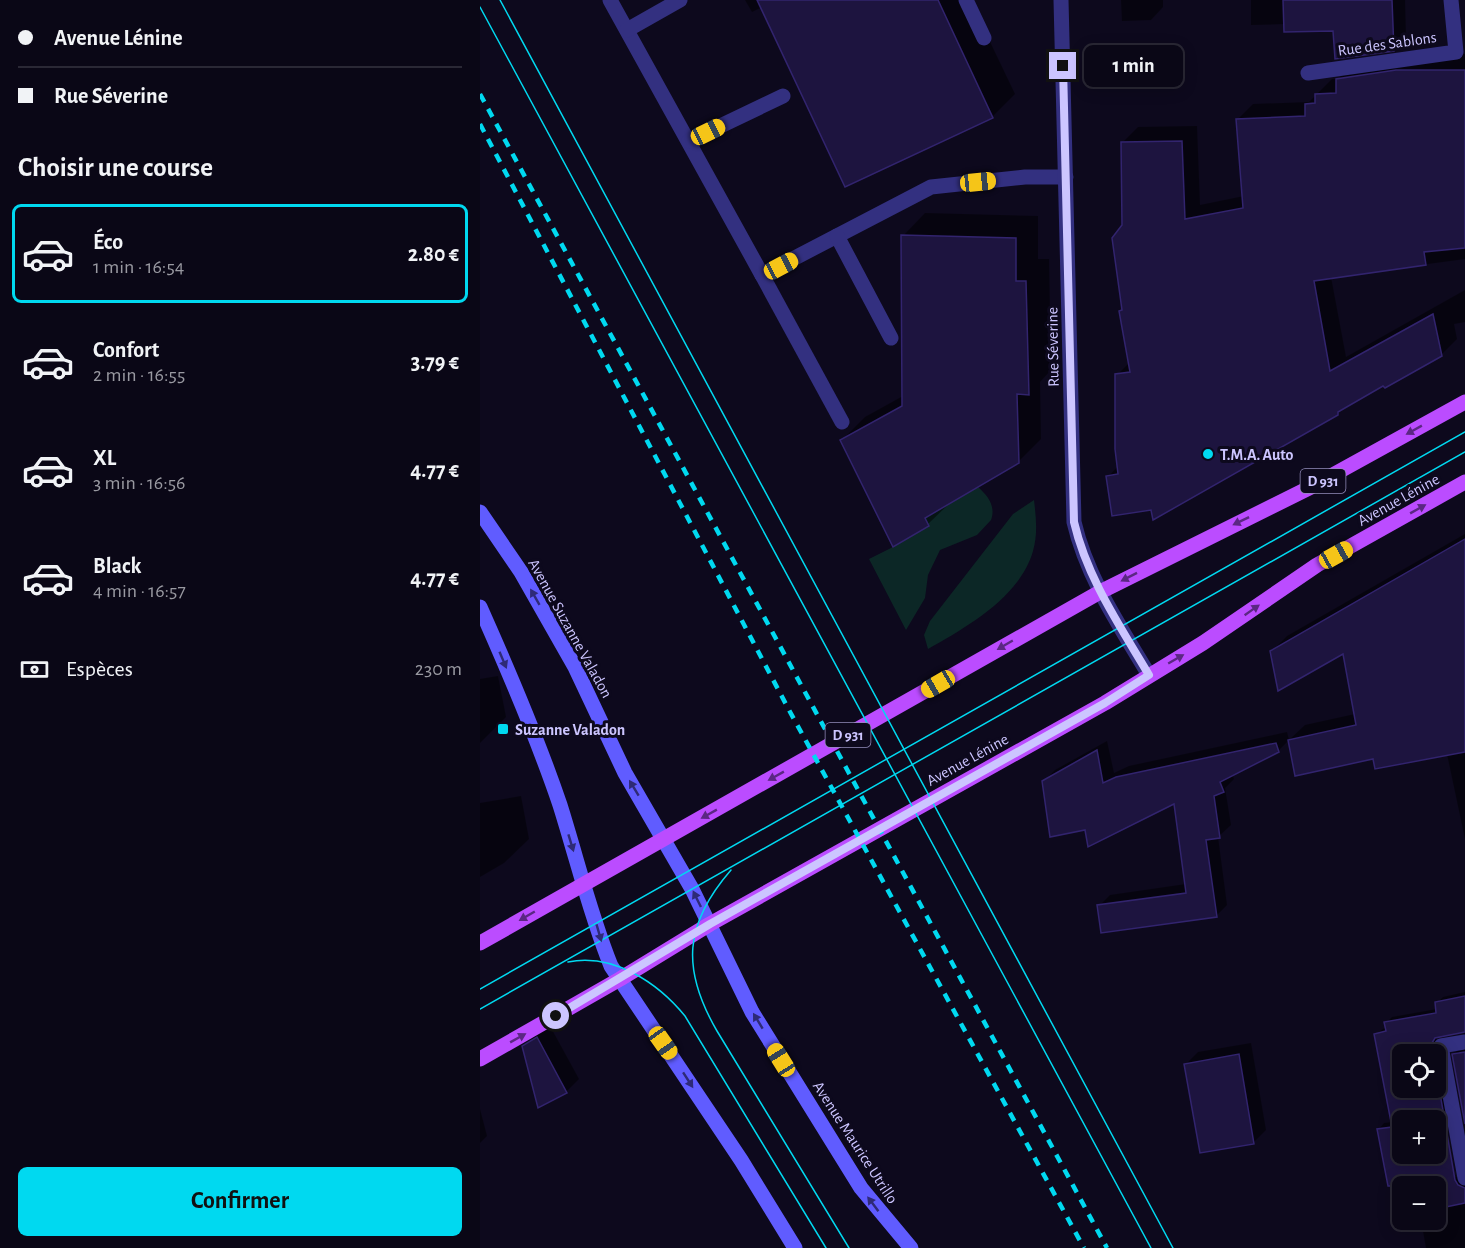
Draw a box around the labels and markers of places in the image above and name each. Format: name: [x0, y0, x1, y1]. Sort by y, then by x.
marker: T.M.A. Auto: [1201, 447, 1215, 461]
place label: T.M.A. Auto: [1220, 447, 1294, 463]
marker: Suzanne Valadon: [496, 722, 510, 736]
place label: Suzanne Valadon: [515, 722, 625, 738]

